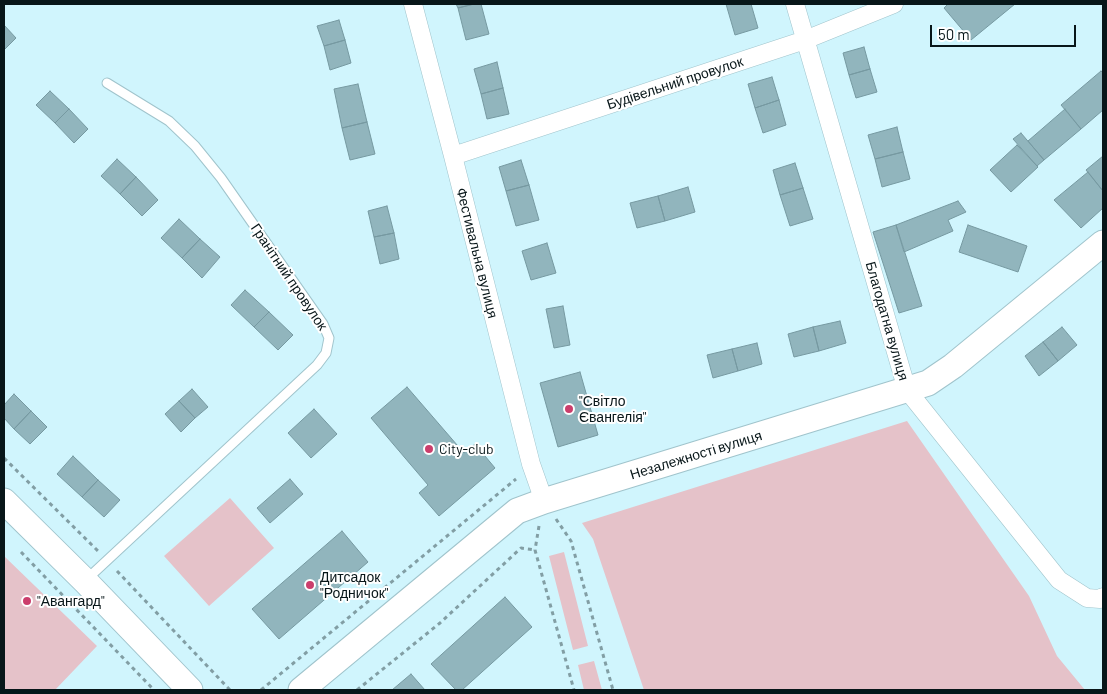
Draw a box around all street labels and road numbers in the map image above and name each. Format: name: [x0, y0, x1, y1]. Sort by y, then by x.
street label: Будівельний провулок: [605, 53, 745, 113]
street label: Фестивальна вулиця: [453, 186, 501, 320]
street label: Гранітний провулок: [247, 220, 331, 334]
street label: Благодатна вулиця: [862, 260, 912, 382]
street label: Незалежності вулиця: [628, 427, 764, 483]

